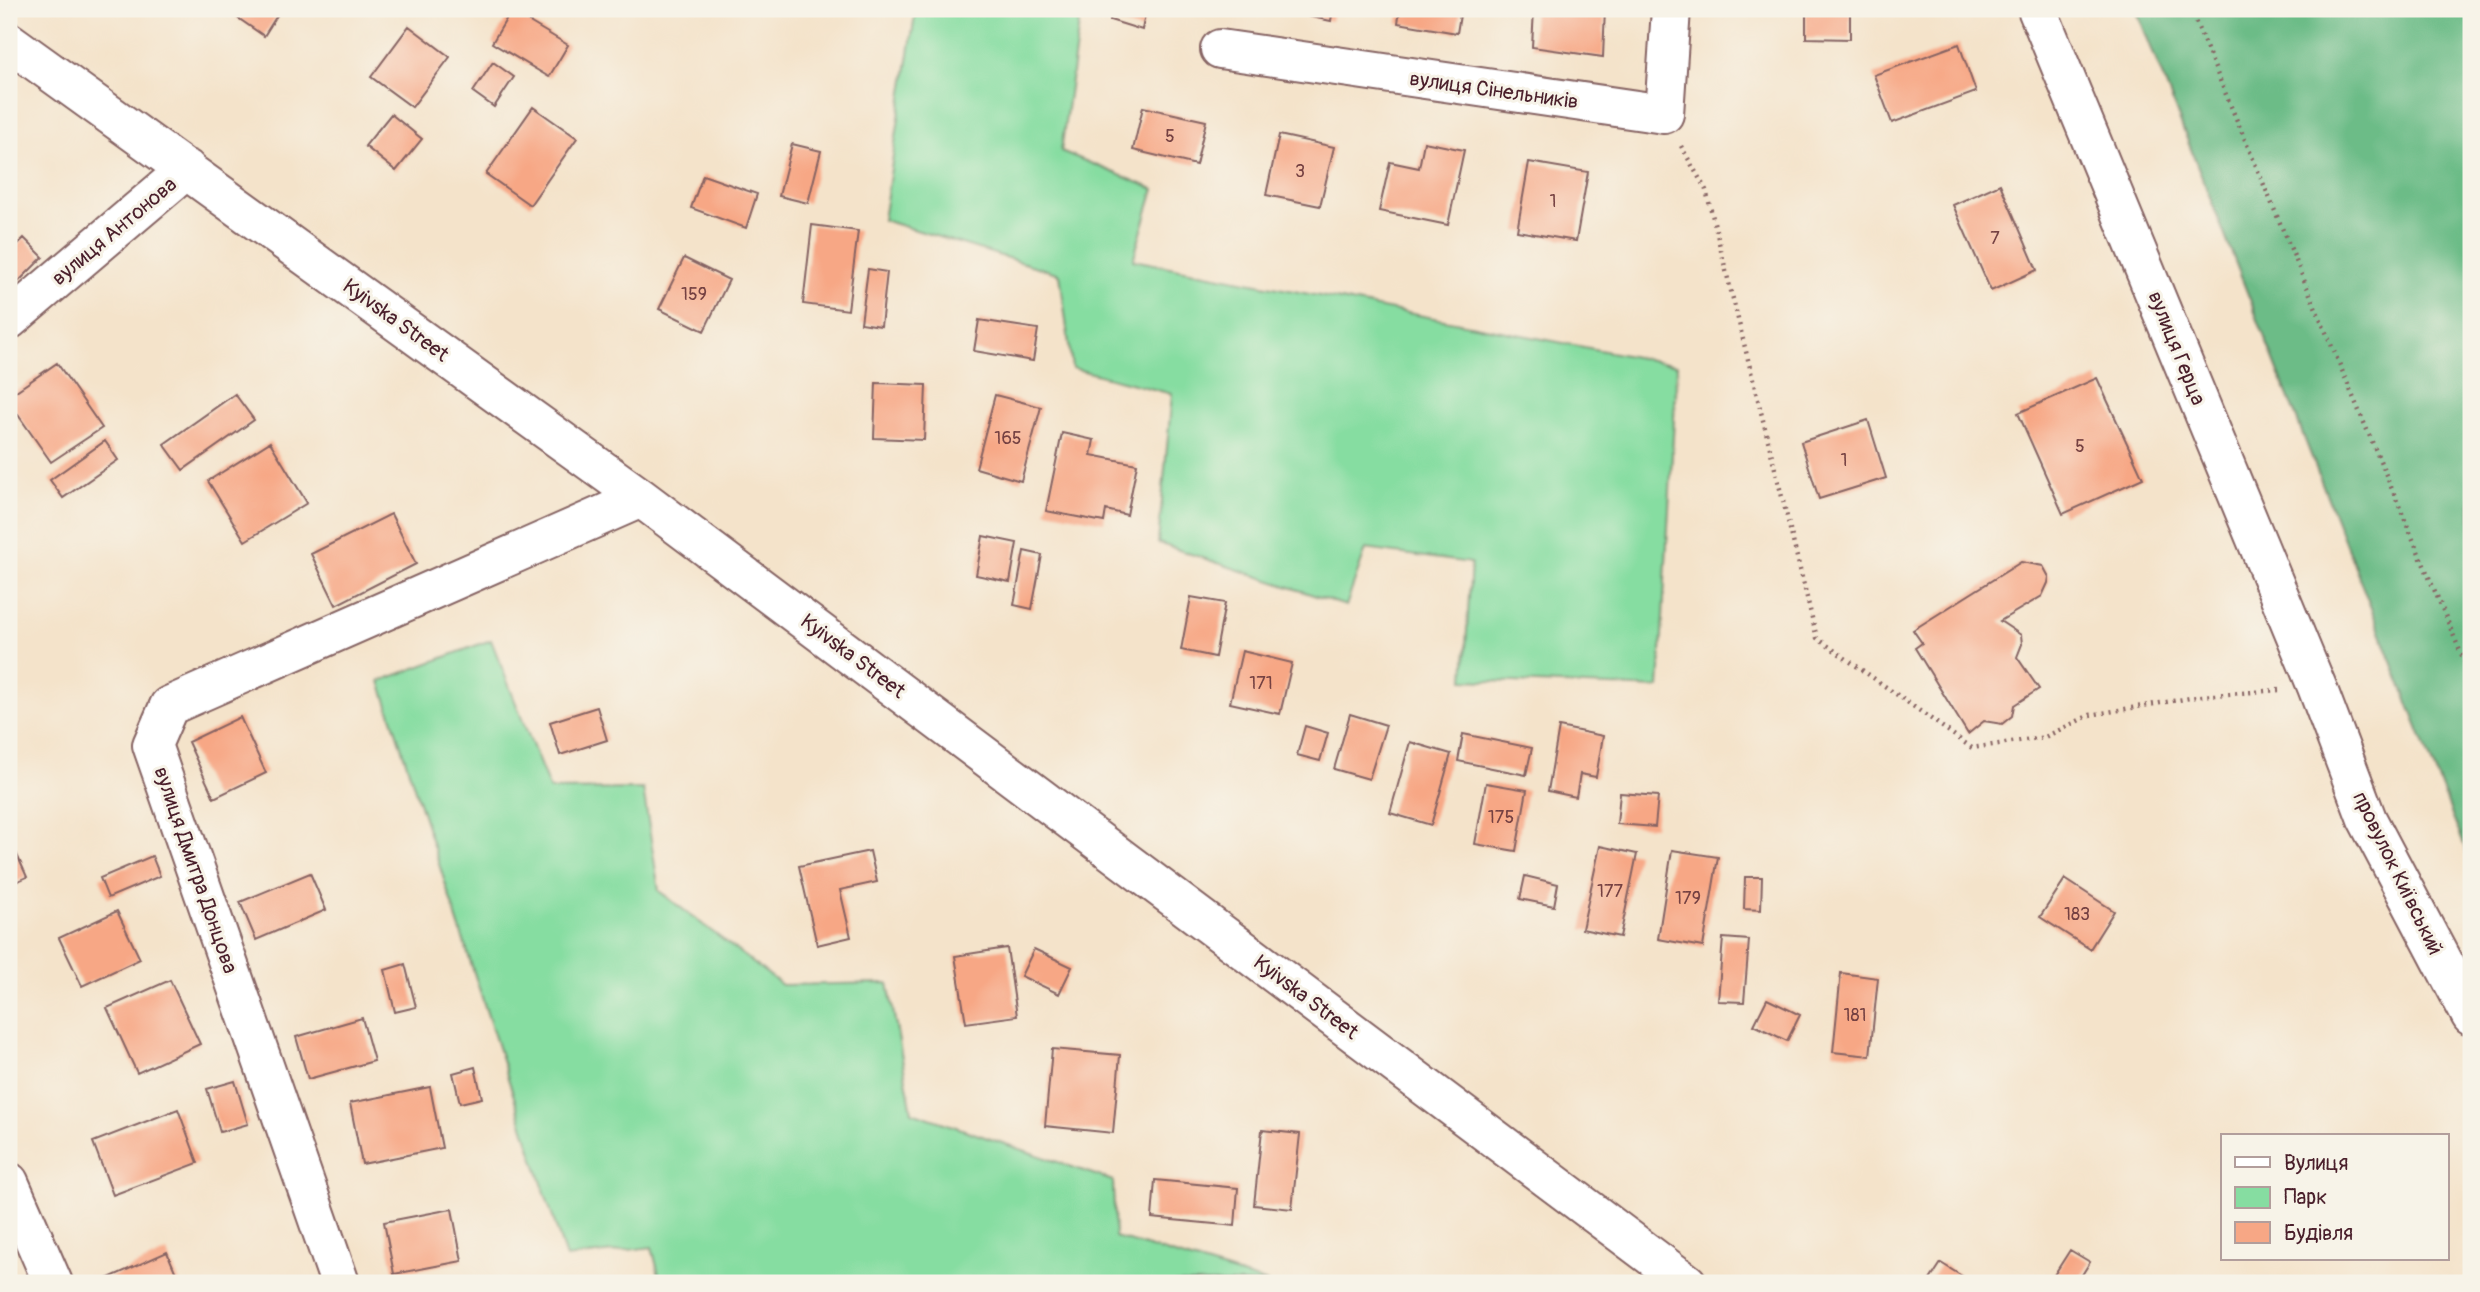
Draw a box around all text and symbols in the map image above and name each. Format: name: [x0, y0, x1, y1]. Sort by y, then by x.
street label: вулиця Сінельників: [1408, 65, 1580, 116]
house number: 5: [1165, 125, 1175, 148]
house number: 3: [1295, 160, 1305, 183]
street label: вулиця Антонова: [46, 171, 182, 292]
house number: 1: [1549, 190, 1557, 213]
house number: 7: [1990, 227, 2000, 250]
street label: Kyivska Street: [337, 273, 455, 368]
house number: 159: [681, 283, 707, 306]
street label: вулиця Герца: [2141, 287, 2212, 409]
house number: 165: [994, 427, 1022, 450]
house number: 5: [2075, 435, 2085, 458]
house number: 1: [1840, 449, 1848, 472]
street label: Kyivska Street: [795, 608, 911, 705]
house number: 171: [1249, 672, 1273, 695]
street label: вулиця Дмитра Донцова: [147, 763, 244, 977]
street label: провулок Київський: [2346, 787, 2449, 959]
house number: 175: [1488, 806, 1514, 829]
house number: 177: [1597, 880, 1624, 903]
house number: 179: [1675, 887, 1701, 910]
house number: 183: [2064, 903, 2090, 926]
street label: Kyivska Street: [1248, 949, 1364, 1046]
house number: 181: [1843, 1004, 1867, 1027]
legend: [2221, 1134, 2448, 1260]
text: Вулиця: [2284, 1150, 2348, 1177]
text: Парк: [2284, 1184, 2327, 1211]
text: Будівля: [2284, 1220, 2353, 1247]

